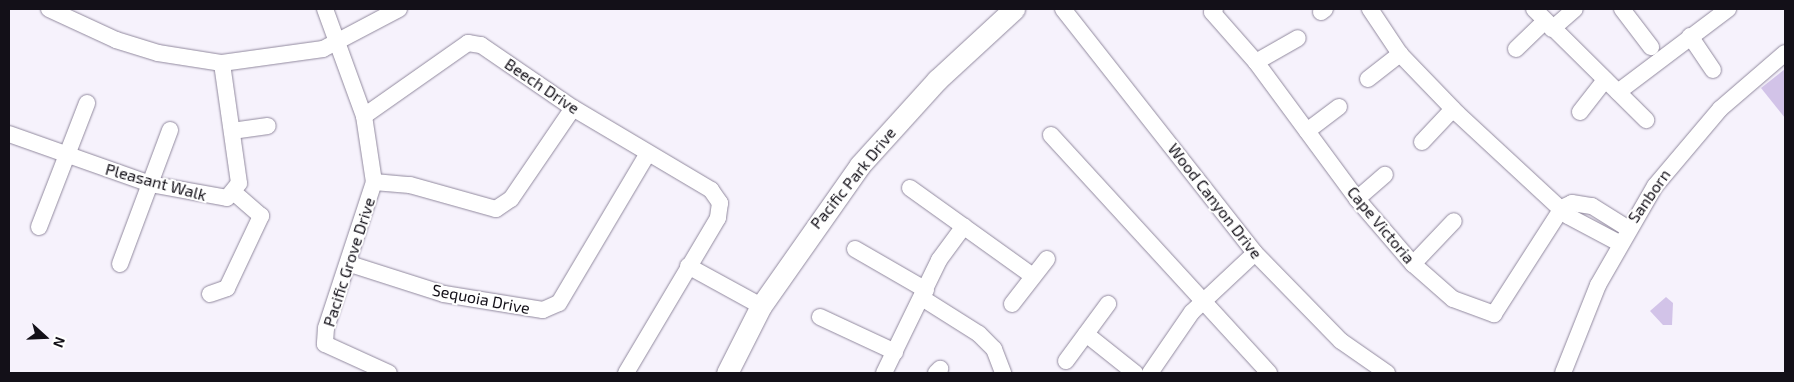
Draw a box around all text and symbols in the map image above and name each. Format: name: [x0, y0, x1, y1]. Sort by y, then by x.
street label: Beech Drive: [501, 54, 583, 118]
street label: Pacific Park Drive: [806, 123, 900, 233]
street label: Wood Canyon Drive: [1164, 139, 1266, 263]
street label: Pleasant Walk: [103, 159, 209, 205]
street label: Sanborn: [1624, 166, 1674, 226]
street label: Cape Victoria: [1343, 182, 1419, 268]
street label: Pacific Grove Drive: [319, 195, 379, 329]
street label: Sequoia Drive: [430, 280, 532, 318]
north arrow: [20, 312, 70, 362]
text: N: [50, 335, 69, 350]

